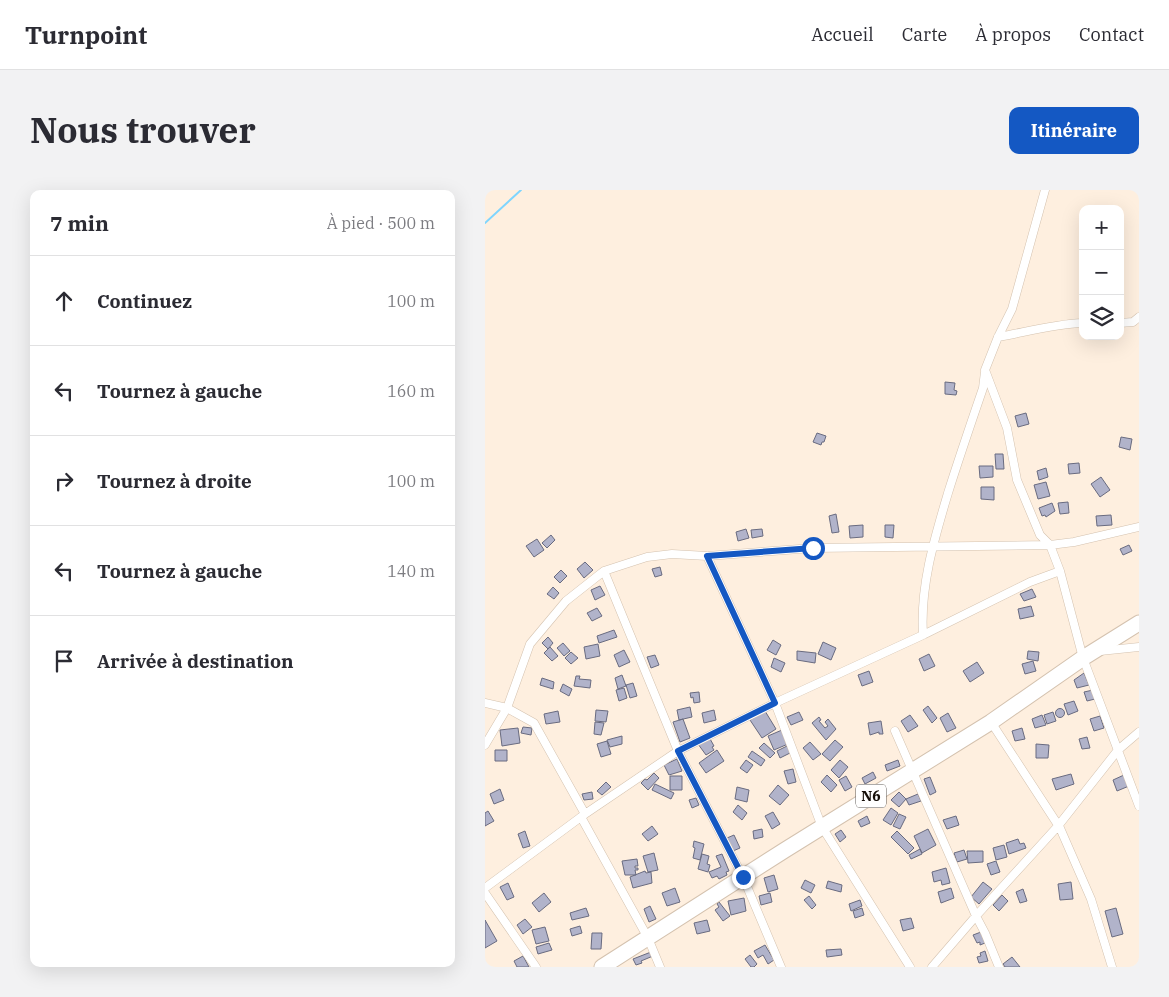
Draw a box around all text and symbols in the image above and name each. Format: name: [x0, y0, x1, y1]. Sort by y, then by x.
text: Turnpoint: [25, 19, 147, 51]
text: Accueil: [811, 23, 874, 46]
text: Carte: [902, 23, 947, 46]
text: À propos: [975, 23, 1051, 46]
text: Contact: [1079, 23, 1144, 46]
text: Nous trouver: [30, 107, 256, 153]
button: Itinéraire: [1009, 107, 1139, 154]
map controls: [1079, 205, 1124, 340]
button: +: [1079, 205, 1124, 250]
text: 7 min: [50, 209, 109, 237]
text: À pied · 500 m: [327, 213, 435, 233]
button: −: [1079, 250, 1124, 295]
icon: ahead: [50, 287, 78, 315]
text: Continuez: [97, 289, 192, 313]
text: 100 m: [387, 291, 435, 311]
button: layers: [1079, 295, 1124, 340]
icon: left: [50, 377, 78, 405]
text: Tournez à gauche: [97, 379, 262, 403]
text: 160 m: [387, 381, 435, 401]
icon: right: [50, 467, 78, 495]
text: Tournez à droite: [97, 469, 252, 493]
text: 100 m: [387, 471, 435, 491]
route start: [802, 537, 825, 560]
icon: left: [50, 557, 78, 585]
text: Tournez à gauche: [97, 559, 262, 583]
text: 140 m: [387, 561, 435, 581]
icon: arrive: [50, 647, 78, 675]
text: Arrivée à destination: [97, 649, 294, 673]
road number: N6: [856, 784, 886, 808]
route end: [732, 866, 755, 889]

